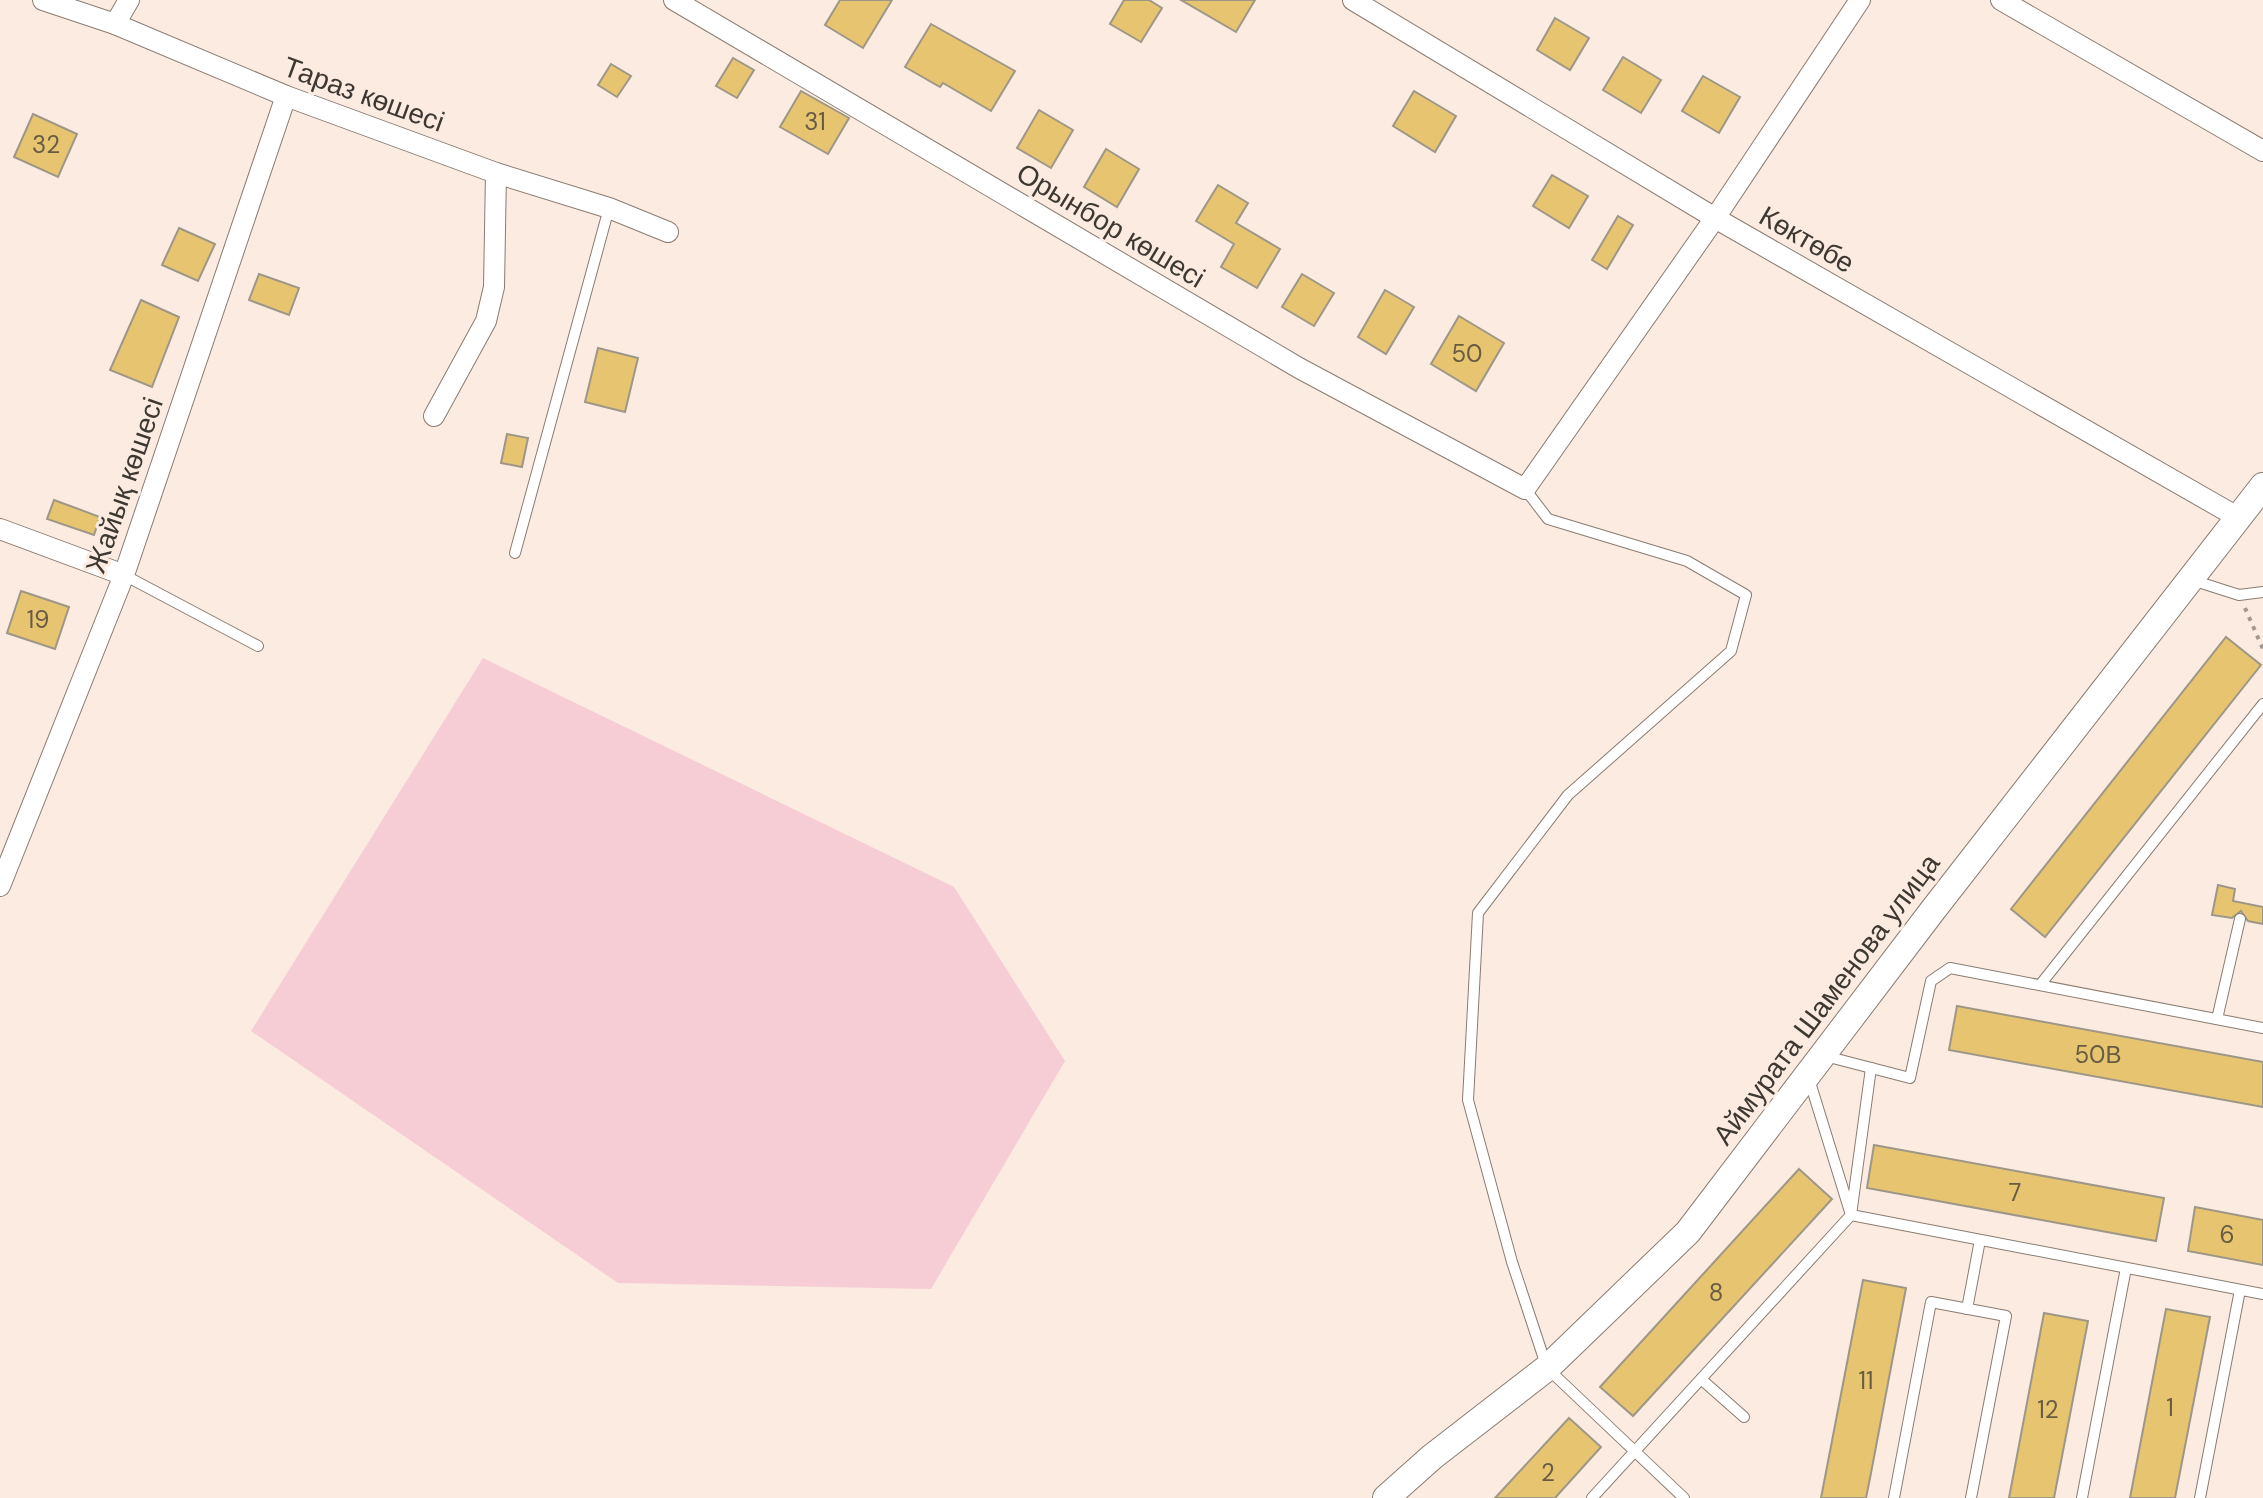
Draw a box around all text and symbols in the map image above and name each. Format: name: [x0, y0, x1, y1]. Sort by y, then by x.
street label: Тараз көшесі: [278, 48, 449, 141]
house number: 31: [804, 106, 826, 137]
house number: 32: [32, 129, 60, 160]
street label: Орынбор көшесі: [1010, 155, 1212, 296]
street label: Көктөбе: [1752, 197, 1861, 281]
house number: 50: [1451, 338, 1483, 369]
street label: Жайық көшесі: [77, 392, 172, 578]
house number: 19: [27, 604, 49, 635]
street label: Аймурата Шаменова улица: [1705, 846, 1948, 1152]
house number: 50В: [2074, 1039, 2122, 1070]
house number: 7: [2009, 1177, 2021, 1208]
house number: 6: [2219, 1219, 2235, 1250]
house number: 8: [1709, 1277, 1723, 1308]
house number: 11: [1859, 1365, 1873, 1396]
house number: 1: [2166, 1392, 2174, 1423]
house number: 12: [2037, 1394, 2059, 1425]
house number: 2: [1541, 1457, 1555, 1488]

